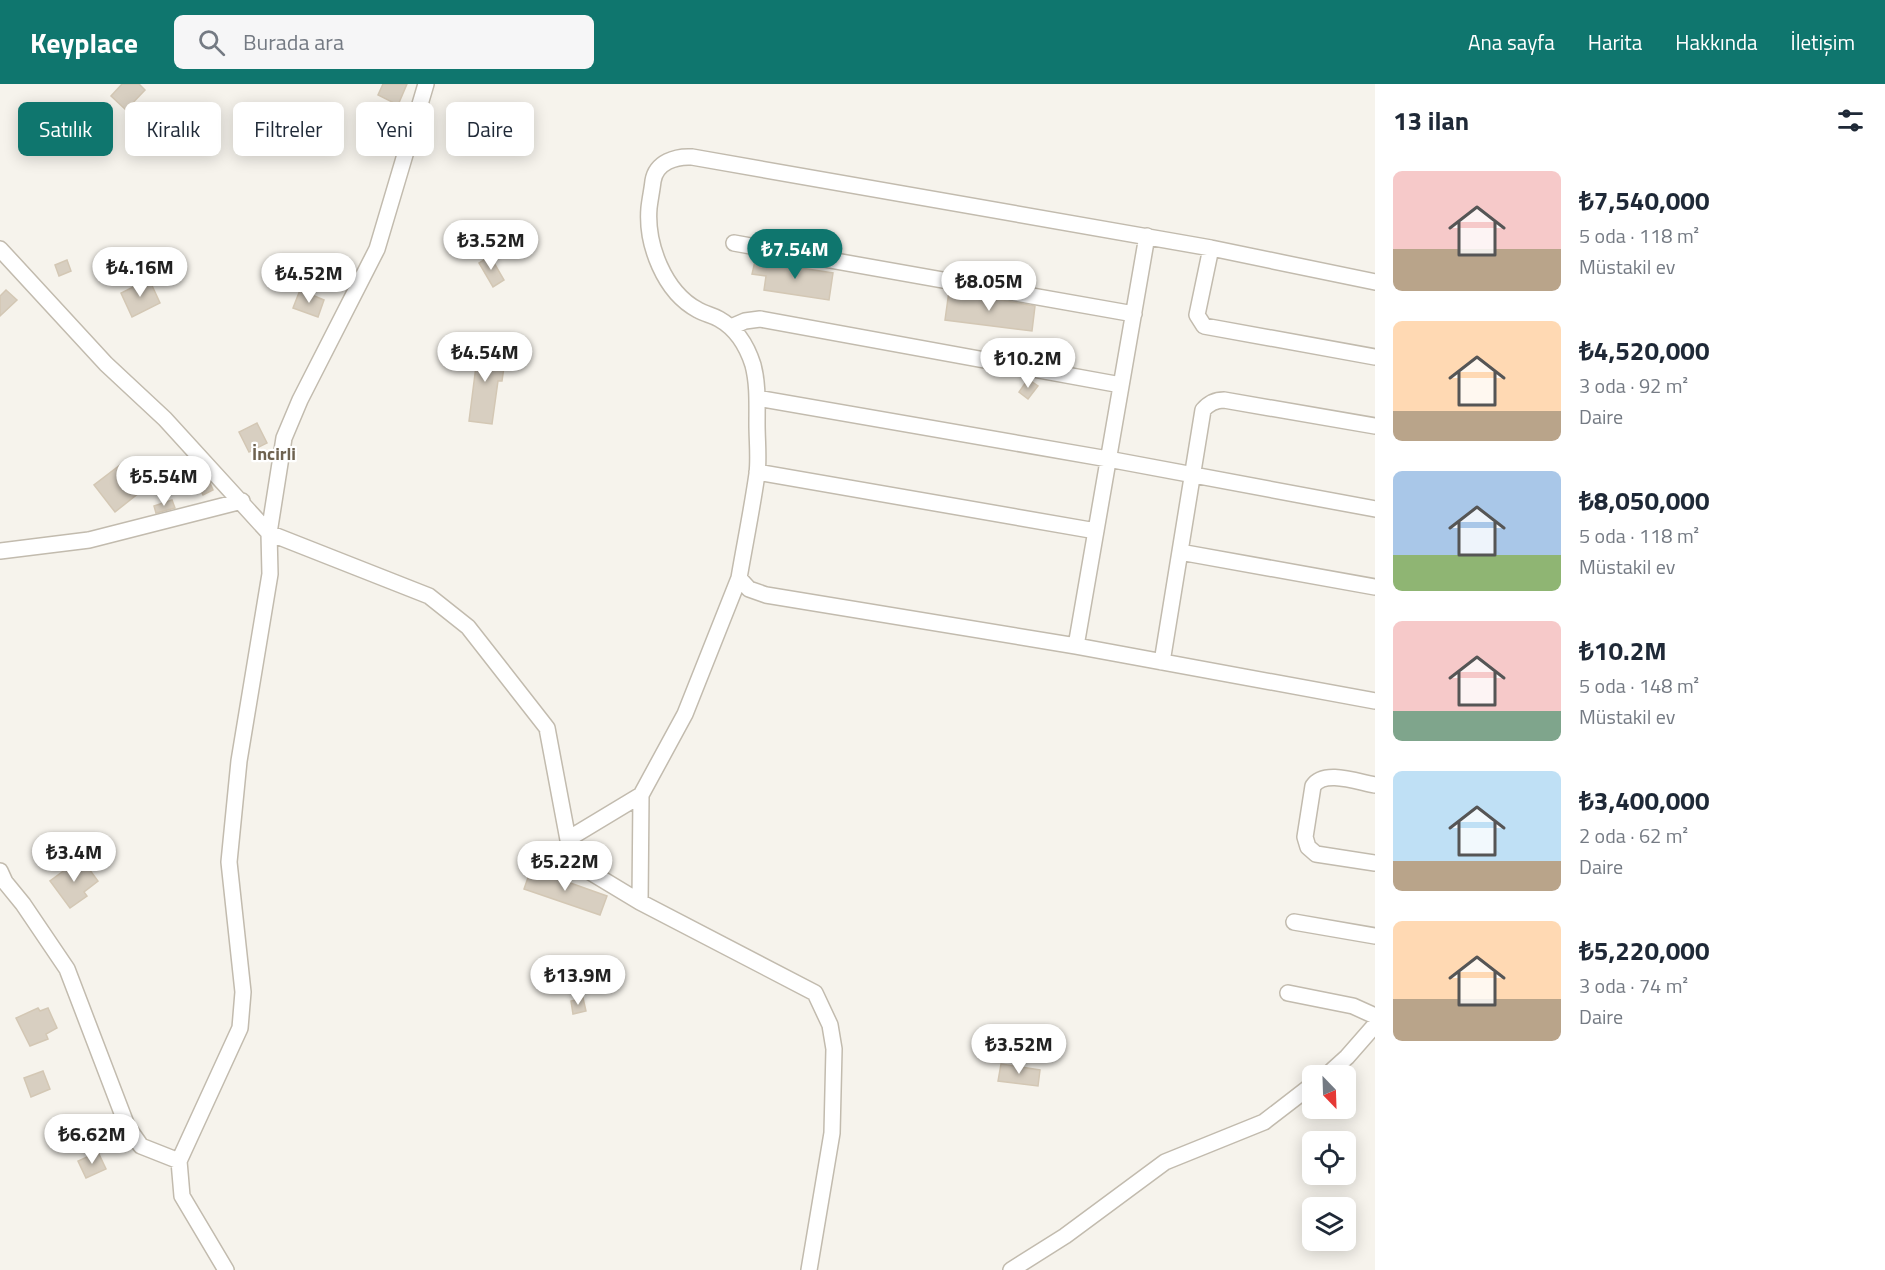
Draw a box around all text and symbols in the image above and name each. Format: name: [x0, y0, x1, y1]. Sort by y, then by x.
search box: [174, 15, 594, 69]
text: Keyplace: [30, 21, 138, 64]
text: Burada ara: [243, 25, 344, 59]
icon: search: [195, 26, 228, 59]
text: Ana sayfa: [1468, 26, 1555, 58]
text: Harita: [1588, 26, 1642, 58]
text: Hakkında: [1675, 26, 1758, 58]
text: İletişim: [1791, 26, 1855, 58]
text: 13 ilan: [1393, 101, 1469, 140]
chip: Satılık: [18, 102, 113, 156]
chip: Kiralık: [125, 102, 221, 156]
chip: Filtreler: [233, 102, 344, 156]
chip: Yeni: [356, 102, 434, 156]
chip: Daire: [446, 102, 534, 156]
icon: filters: [1834, 104, 1867, 137]
text: ₺7,540,000: [1579, 181, 1709, 220]
icon: home: [1441, 195, 1513, 267]
pin: ₺3.52M: [442, 220, 540, 271]
text: 5 oda · 118 m²: [1579, 220, 1699, 251]
text: ₺3.52M: [457, 224, 525, 255]
pin: ₺7.54M: [746, 229, 844, 280]
text: ₺7.54M: [761, 233, 829, 264]
pin: ₺4.16M: [91, 247, 189, 298]
text: ₺4.16M: [106, 251, 174, 282]
text: Müstakil ev: [1579, 251, 1675, 282]
pin: ₺4.52M: [260, 253, 358, 304]
text: ₺4.52M: [275, 257, 343, 288]
pin: ₺8.05M: [940, 261, 1038, 312]
text: ₺8.05M: [955, 265, 1023, 296]
text: ₺4,520,000: [1579, 331, 1709, 370]
pin: ₺4.54M: [436, 332, 534, 383]
text: ₺4.54M: [451, 336, 519, 367]
pin: ₺10.2M: [979, 338, 1077, 389]
text: ₺10.2M: [994, 342, 1062, 373]
icon: home: [1441, 345, 1513, 417]
text: 3 oda · 92 m²: [1579, 370, 1688, 401]
text: Daire: [1579, 401, 1623, 432]
district label: İncirli: [252, 440, 296, 467]
pin: ₺5.54M: [115, 456, 213, 507]
text: ₺5.54M: [130, 460, 198, 491]
text: ₺8,050,000: [1579, 481, 1709, 520]
icon: home: [1441, 495, 1513, 567]
text: 5 oda · 118 m²: [1579, 520, 1699, 551]
text: Müstakil ev: [1579, 551, 1675, 582]
text: ₺10.2M: [1579, 631, 1667, 670]
icon: home: [1441, 645, 1513, 717]
text: 5 oda · 148 m²: [1579, 670, 1699, 701]
text: Müstakil ev: [1579, 701, 1675, 732]
text: ₺3,400,000: [1579, 781, 1709, 820]
icon: home: [1441, 795, 1513, 867]
text: 2 oda · 62 m²: [1579, 820, 1688, 851]
pin: ₺3.4M: [32, 832, 116, 883]
text: ₺3.4M: [46, 836, 102, 867]
pin: ₺5.22M: [516, 841, 614, 892]
text: ₺5.22M: [531, 845, 599, 876]
text: Daire: [1579, 851, 1623, 882]
text: ₺5,220,000: [1579, 931, 1709, 970]
icon: home: [1441, 945, 1513, 1017]
pin: ₺13.9M: [529, 955, 627, 1006]
text: ₺13.9M: [544, 959, 612, 990]
text: 3 oda · 74 m²: [1579, 970, 1688, 1001]
text: Daire: [1579, 1001, 1623, 1032]
pin: ₺3.52M: [970, 1024, 1068, 1075]
text: ₺3.52M: [985, 1028, 1053, 1059]
north arrow: [1302, 1065, 1356, 1119]
map controls: [1302, 1065, 1356, 1251]
pin: ₺6.62M: [43, 1114, 141, 1165]
text: ₺6.62M: [58, 1118, 126, 1149]
button: locate: [1302, 1131, 1356, 1185]
button: layers: [1302, 1197, 1356, 1251]

